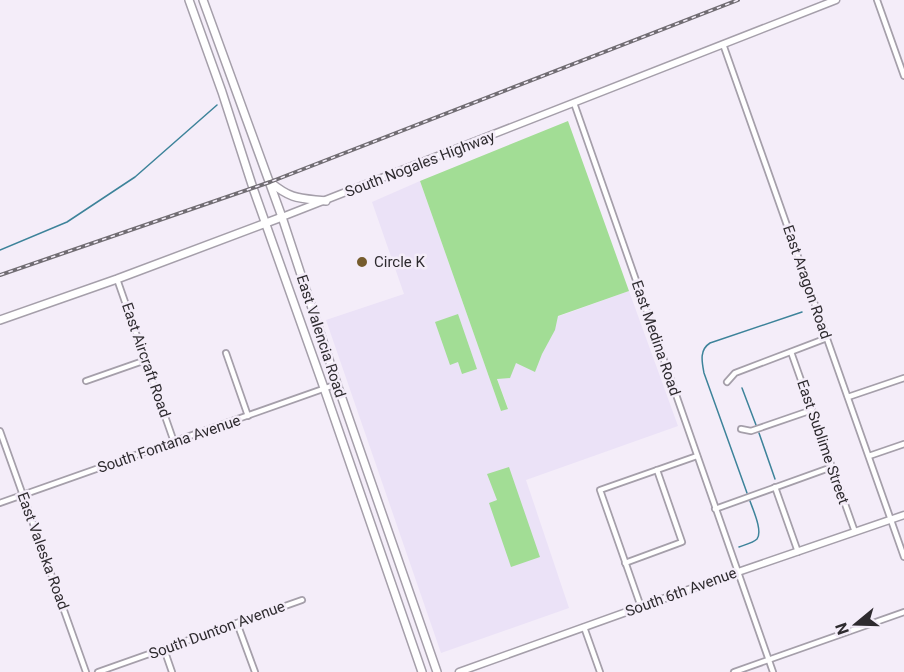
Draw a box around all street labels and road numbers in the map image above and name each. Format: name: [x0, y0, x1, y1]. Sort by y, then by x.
street label: South Nogales Highway: [343, 127, 497, 201]
street label: East Aragon Road: [779, 223, 835, 341]
street label: East Valencia Road: [293, 272, 349, 400]
street label: East Medina Road: [628, 278, 684, 398]
street label: East Aircraft Road: [118, 300, 174, 420]
street label: East Sublime Street: [793, 377, 853, 507]
street label: South Fontana Avenue: [95, 411, 243, 477]
street label: East Valeska Road: [13, 490, 73, 612]
street label: South 6th Avenue: [623, 564, 739, 620]
street label: South Dunton Avenue: [147, 597, 287, 663]

